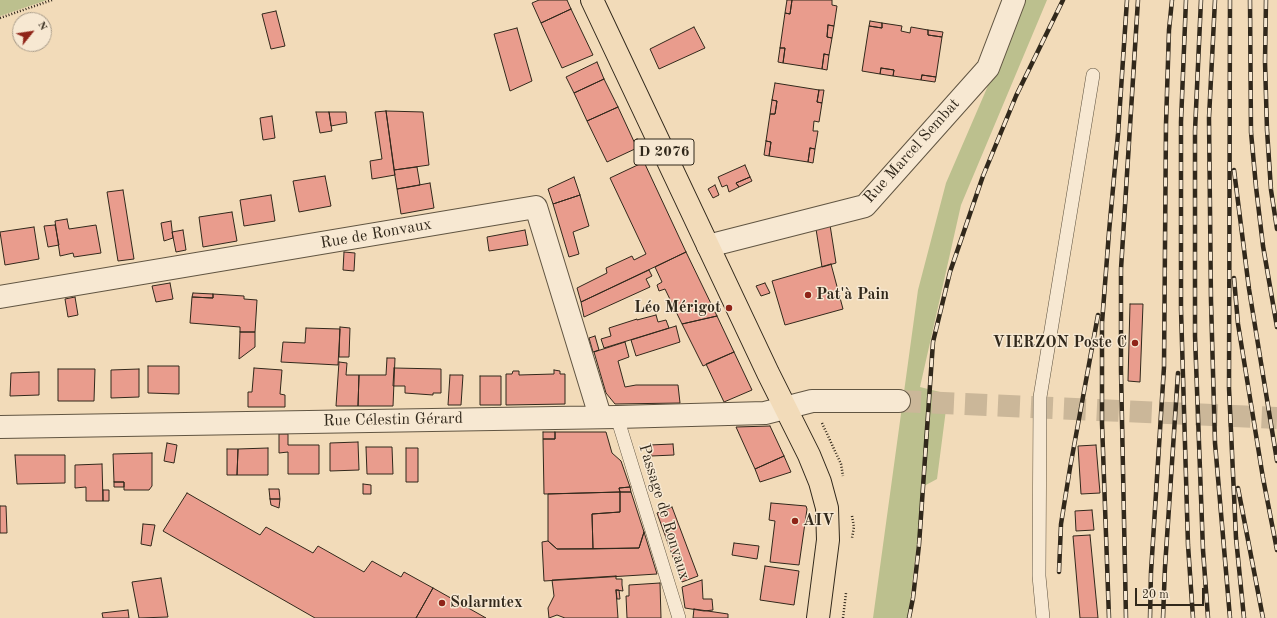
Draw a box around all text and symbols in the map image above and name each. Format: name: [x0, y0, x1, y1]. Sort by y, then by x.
north arrow: [12, 12, 52, 52]
text: N: [35, 20, 49, 33]
street label: Rue Marcel Sembat: [860, 95, 964, 207]
road number: D 2076: [634, 139, 694, 165]
street label: Rue de Ronvaux: [319, 215, 433, 253]
place label: Pat'à Pain: [816, 285, 889, 305]
marker: Pat'à Pain: [803, 290, 813, 300]
place label: Léo Mérigot: [634, 298, 721, 318]
marker: Léo Mérigot: [724, 303, 734, 313]
place label: VIERZON Poste C: [993, 333, 1127, 353]
marker: VIERZON Poste C: [1130, 338, 1140, 348]
street label: Rue Célestin Gérard: [323, 409, 463, 431]
street label: Passage de Ronvaux: [634, 442, 694, 582]
place label: AIV: [803, 511, 834, 531]
marker: AIV: [790, 516, 800, 526]
scale bar: [1137, 580, 1206, 606]
text: 20 m: [1142, 589, 1169, 601]
place label: Solarmtex: [450, 593, 522, 613]
marker: Solarmtex: [437, 598, 447, 608]

